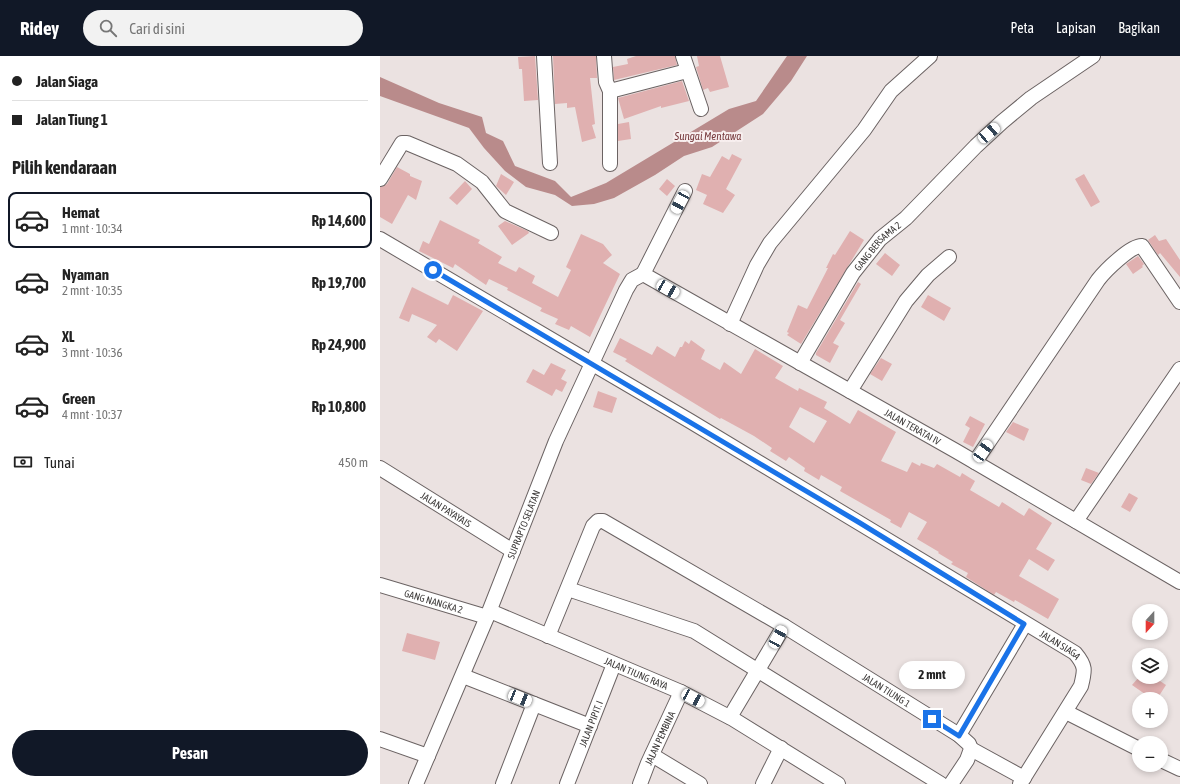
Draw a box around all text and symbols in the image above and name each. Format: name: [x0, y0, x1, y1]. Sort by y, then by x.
search box: [83, 10, 363, 46]
text: Ridey: [20, 17, 59, 39]
icon: search: [97, 17, 119, 39]
text: Cari di sini: [129, 20, 185, 37]
text: Peta: [1010, 20, 1034, 36]
text: Lapisan: [1056, 20, 1096, 36]
text: Bagikan: [1118, 20, 1160, 36]
text: Jalan Siaga: [36, 73, 98, 90]
text: Jalan Tiung 1: [36, 111, 108, 128]
car: [976, 121, 1002, 145]
water label: Sungai Mentawa: [674, 130, 741, 142]
text: Pilih kendaraan: [12, 157, 117, 178]
car: [669, 189, 691, 215]
icon: car: [14, 202, 50, 238]
text: Hemat: [62, 204, 100, 221]
text: Rp 14,600: [311, 212, 366, 229]
street label: GANG BERSAMA 2: [852, 219, 903, 273]
text: 1 mnt · 10:34: [62, 221, 123, 236]
route start: [424, 261, 442, 279]
icon: car: [14, 264, 50, 300]
text: Nyaman: [62, 266, 109, 283]
text: Rp 19,700: [311, 274, 366, 291]
car: [655, 278, 681, 300]
text: 2 mnt · 10:35: [62, 283, 123, 298]
icon: car: [14, 326, 50, 362]
text: XL: [62, 328, 75, 345]
text: Rp 24,900: [311, 336, 366, 353]
text: 3 mnt · 10:36: [62, 345, 123, 360]
icon: car: [14, 388, 50, 424]
text: Green: [62, 390, 95, 407]
text: Rp 10,800: [311, 398, 366, 415]
street label: JALAN TERATAI IV: [883, 406, 943, 447]
text: 4 mnt · 10:37: [62, 407, 123, 422]
car: [971, 438, 995, 464]
icon: cash: [12, 451, 34, 473]
text: Tunai: [44, 454, 75, 471]
text: 450 m: [339, 455, 368, 470]
street label: SUPRAPTO SELATAN: [505, 488, 542, 560]
street label: JALAN PAYAYAIS: [419, 490, 473, 529]
street label: GANG NANGKA 2: [403, 587, 465, 615]
north arrow: [1132, 604, 1168, 640]
map controls: [1132, 604, 1168, 772]
car: [767, 624, 789, 650]
street label: JALAN SIAGA: [1038, 628, 1083, 661]
button: layers: [1132, 648, 1168, 684]
street label: JALAN TIUNG RAYA: [603, 655, 670, 691]
callout: 2 mnt: [899, 661, 965, 689]
text: 2 mnt: [918, 667, 946, 682]
street label: JALAN TIUNG 1: [861, 671, 913, 709]
car: [680, 687, 706, 709]
car: [507, 688, 533, 708]
button: +: [1132, 692, 1168, 728]
street label: JALAN PIPIT. I: [577, 699, 605, 748]
street label: JALAN PEMBINA: [642, 709, 677, 767]
route end: [923, 710, 941, 728]
button: Pesan: [12, 730, 368, 776]
button: −: [1132, 736, 1168, 772]

